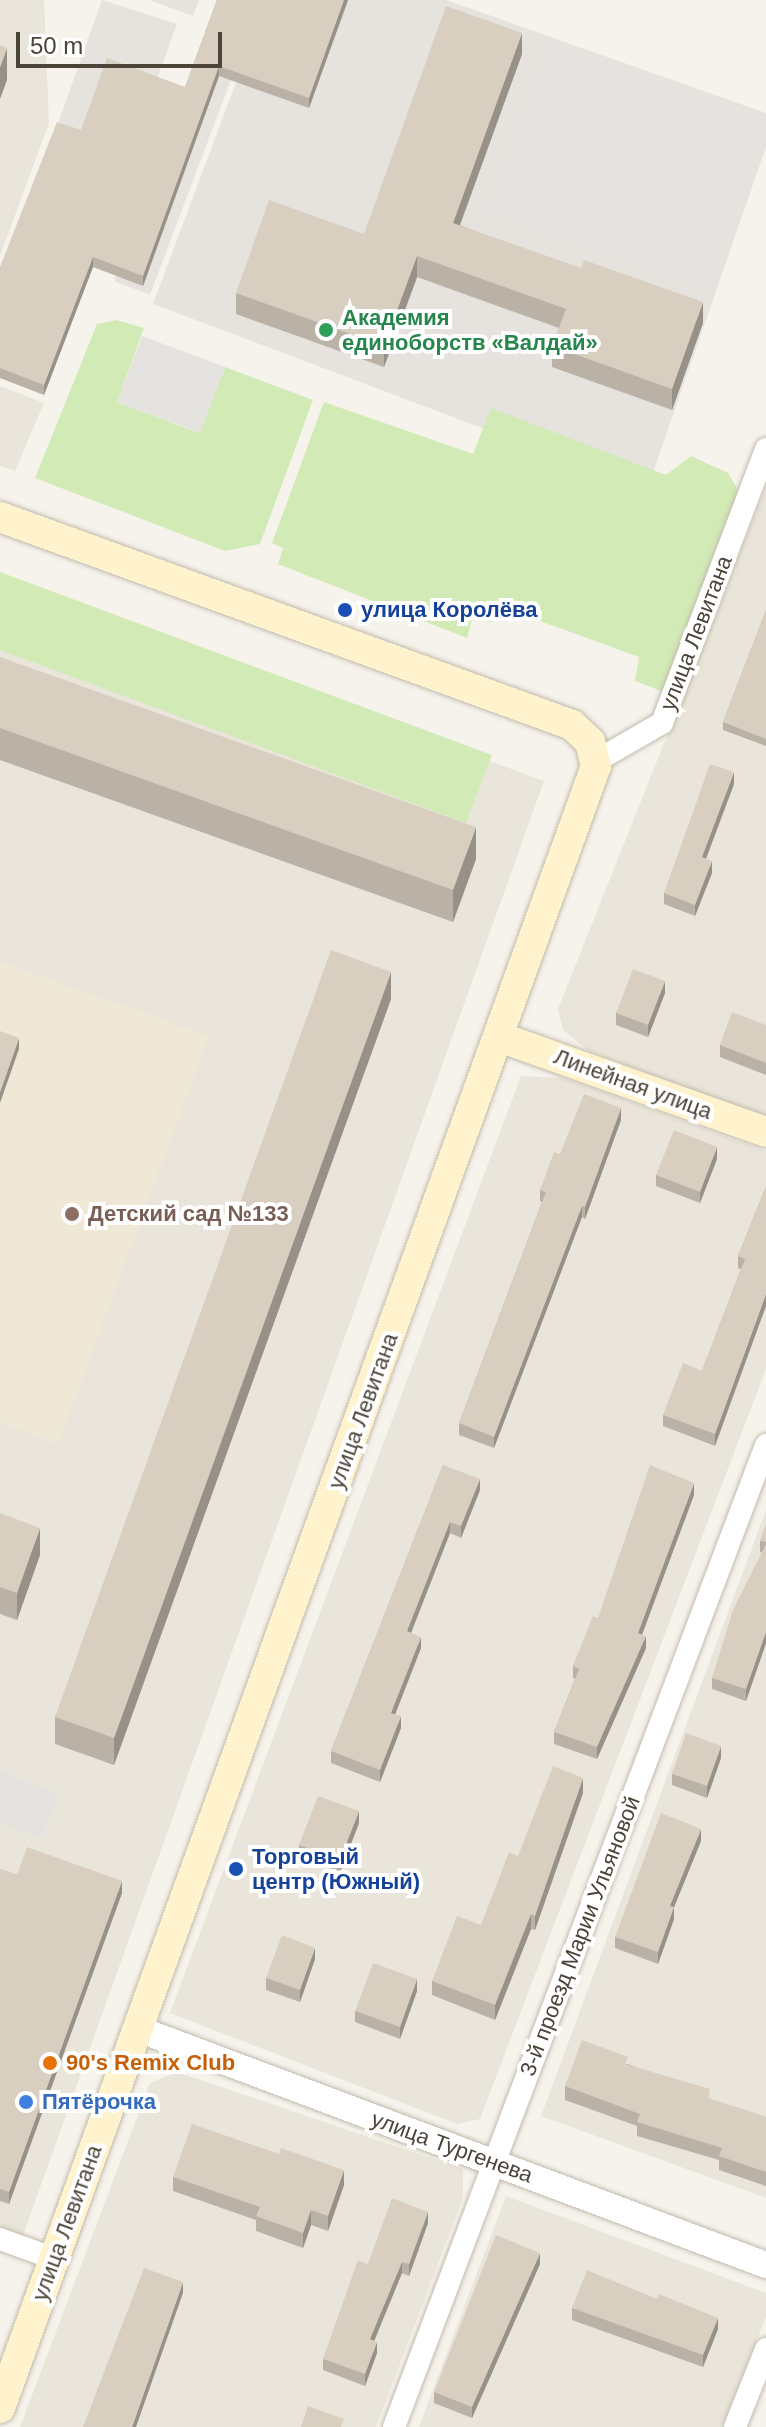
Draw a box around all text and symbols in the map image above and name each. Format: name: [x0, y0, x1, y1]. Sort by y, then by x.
scale bar: [20, 16, 226, 66]
text: 50 m: [30, 32, 83, 59]
place label: Академия единоборств «Валдай»: [342, 304, 598, 356]
marker: Академия единоборств «Валдай»: [317, 321, 335, 339]
street label: улица Левитана: [654, 552, 738, 714]
place label: улица Королёва: [361, 597, 537, 623]
marker: улица Королёва: [336, 601, 354, 619]
street label: Линейная улица: [550, 1043, 716, 1125]
place label: Детский сад №133: [88, 1201, 289, 1227]
marker: Детский сад №133: [63, 1205, 81, 1223]
street label: улица Левитана: [323, 1330, 403, 1492]
street label: 3-й проезд Марии Ульяновой: [514, 1792, 646, 2080]
place label: Торговый центр (Южный): [252, 1843, 420, 1894]
marker: Торговый центр (Южный): [227, 1860, 245, 1878]
place label: 90's Remix Club: [66, 2050, 235, 2076]
marker: 90's Remix Club: [41, 2054, 59, 2072]
place label: Пятёрочка: [42, 2089, 156, 2115]
marker: Пятёрочка: [17, 2093, 35, 2111]
street label: улица Тургенева: [368, 2106, 536, 2188]
street label: улица Левитана: [27, 2142, 107, 2304]

